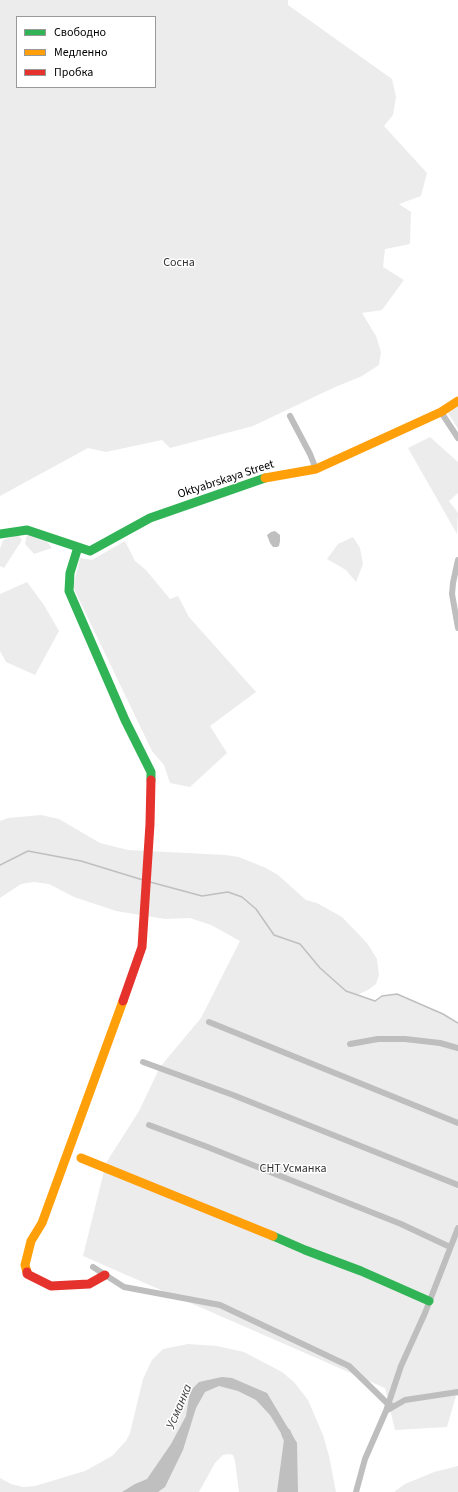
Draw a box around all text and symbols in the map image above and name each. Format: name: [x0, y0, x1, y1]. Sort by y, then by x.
legend: [16, 16, 156, 88]
text: Свободно: [54, 24, 106, 41]
text: Медленно: [54, 44, 108, 61]
text: Пробка: [54, 64, 93, 81]
park label: Сосна: [163, 256, 195, 270]
street label: Oktyabrskaya Street: [176, 458, 276, 502]
park label: СНТ Усманка: [260, 1162, 326, 1176]
water label: Усманка: [164, 1382, 196, 1432]

